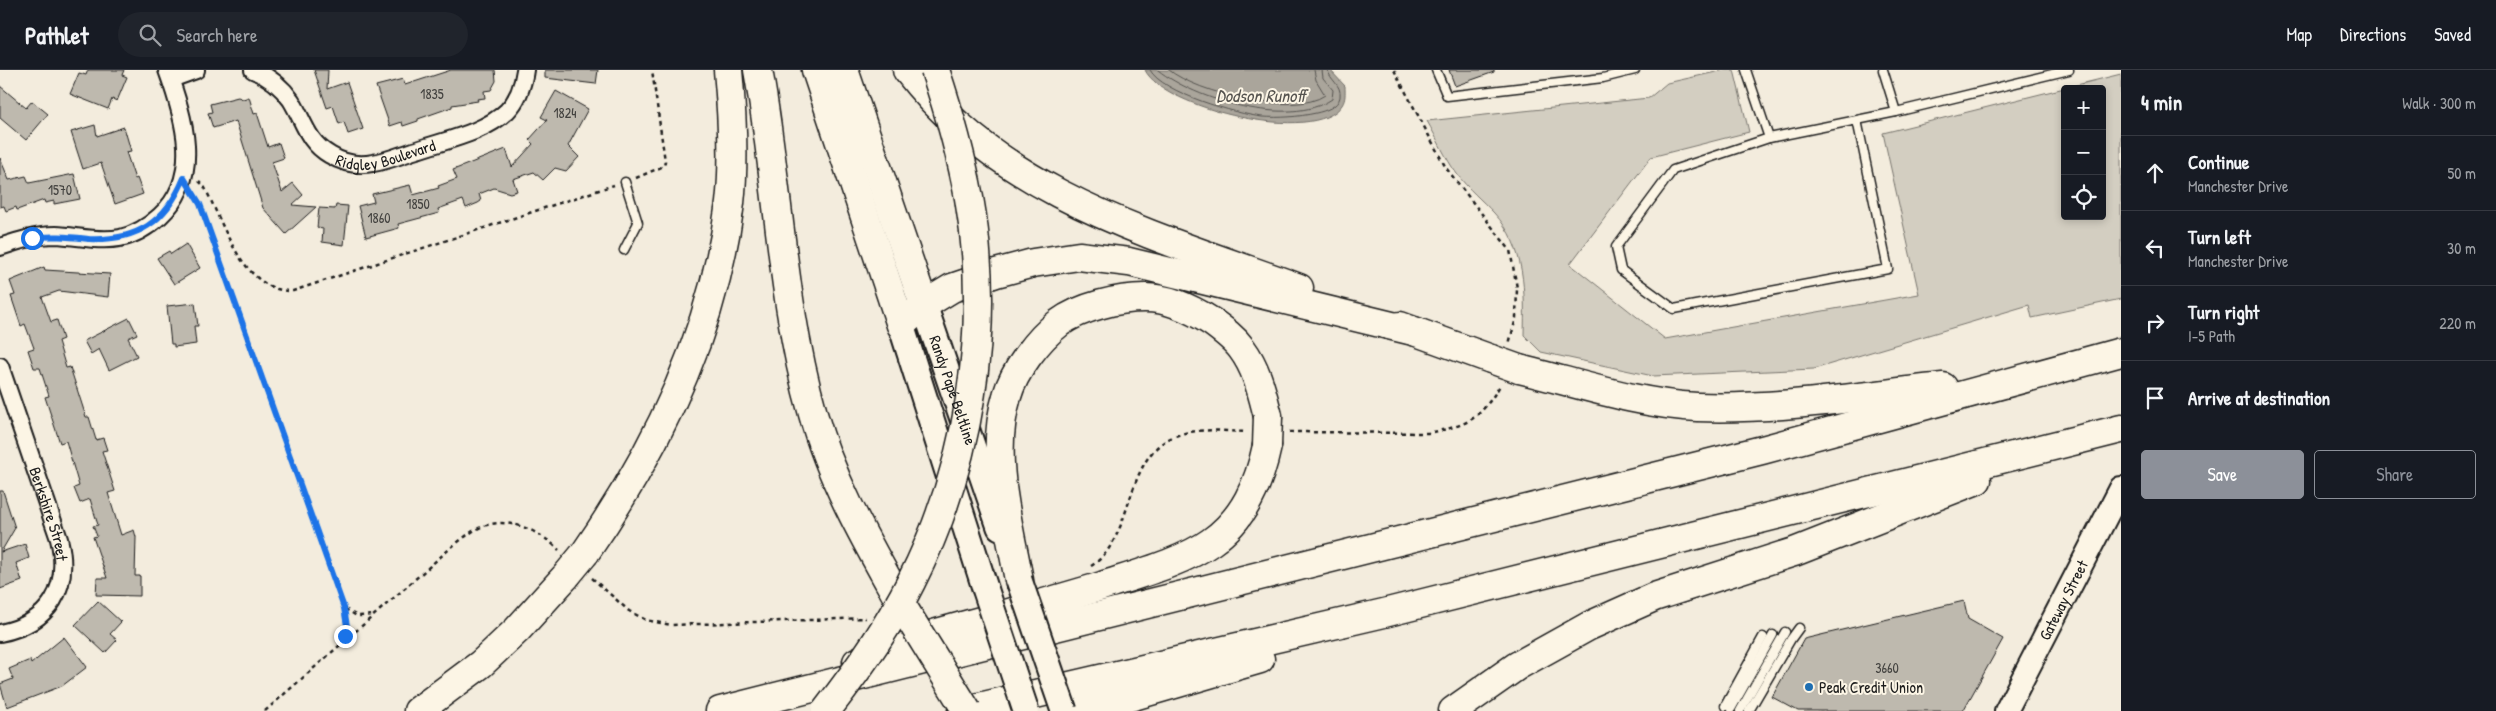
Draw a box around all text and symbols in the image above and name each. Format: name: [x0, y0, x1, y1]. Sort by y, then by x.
search box: [118, 12, 468, 57]
text: Pathlet: [25, 19, 88, 51]
icon: search: [136, 21, 164, 49]
text: Search here: [176, 22, 258, 48]
text: Map: [2287, 22, 2312, 47]
text: Directions: [2340, 22, 2406, 47]
text: Saved: [2434, 22, 2471, 47]
water label: Dodson Runoff: [1216, 83, 1309, 108]
house number: 1835: [420, 84, 444, 103]
map controls: [2061, 85, 2106, 220]
button: +: [2061, 85, 2106, 130]
text: 4 min: [2141, 88, 2182, 117]
text: Walk · 300 m: [2402, 92, 2476, 114]
house number: 1824: [554, 103, 576, 122]
button: −: [2061, 130, 2106, 175]
street label: Ridgley Boulevard: [332, 134, 438, 175]
text: Continue: [2188, 149, 2249, 175]
icon: ahead: [2141, 159, 2169, 187]
text: 50 m: [2448, 162, 2476, 184]
button: locate: [2061, 175, 2106, 220]
text: Manchester Drive: [2188, 175, 2288, 197]
house number: 1570: [48, 180, 72, 199]
house number: 1850: [406, 194, 430, 213]
house number: 1860: [367, 208, 391, 227]
text: Turn left: [2188, 224, 2251, 250]
route start: [21, 227, 44, 250]
icon: left: [2141, 234, 2169, 262]
text: 30 m: [2447, 237, 2476, 259]
text: Manchester Drive: [2188, 250, 2288, 272]
text: Turn right: [2188, 299, 2259, 325]
icon: right: [2141, 309, 2169, 337]
text: 220 m: [2439, 312, 2476, 334]
text: I-5 Path: [2188, 325, 2235, 347]
street label: Randy Papé Beltline: [924, 333, 982, 448]
icon: arrive: [2141, 384, 2169, 412]
text: Arrive at destination: [2188, 385, 2330, 411]
button: Save: [2141, 450, 2304, 499]
button: Share: [2314, 450, 2476, 499]
street label: Berkshire Street: [24, 464, 73, 562]
street label: Gateway Street: [2033, 556, 2093, 644]
route end: [334, 625, 357, 648]
house number: 3660: [1875, 658, 1899, 677]
place label: Peak Credit Union: [1819, 676, 1923, 698]
marker: Peak Credit Union: [1803, 681, 1815, 693]

